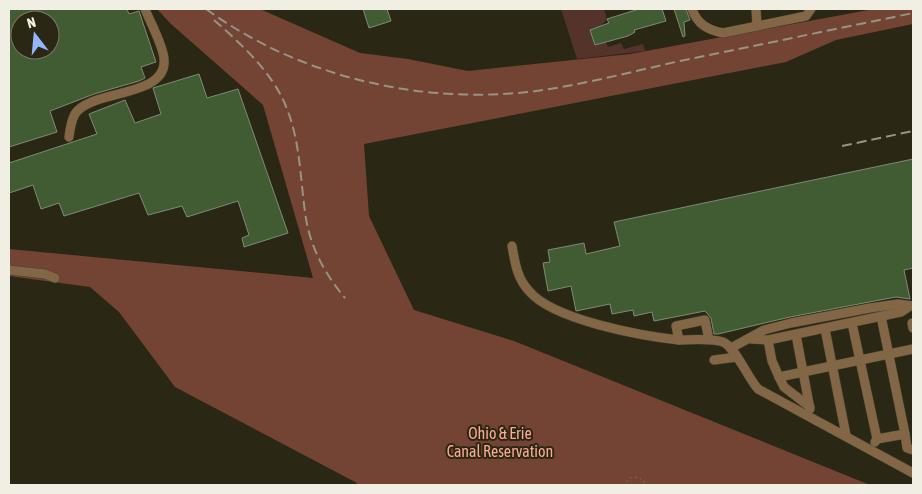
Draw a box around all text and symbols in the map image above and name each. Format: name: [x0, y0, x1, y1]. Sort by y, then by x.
north arrow: [10, 10, 60, 60]
text: N: [25, 14, 38, 31]
park label: Ohio & Erie Canal Reservation: [447, 424, 553, 460]

